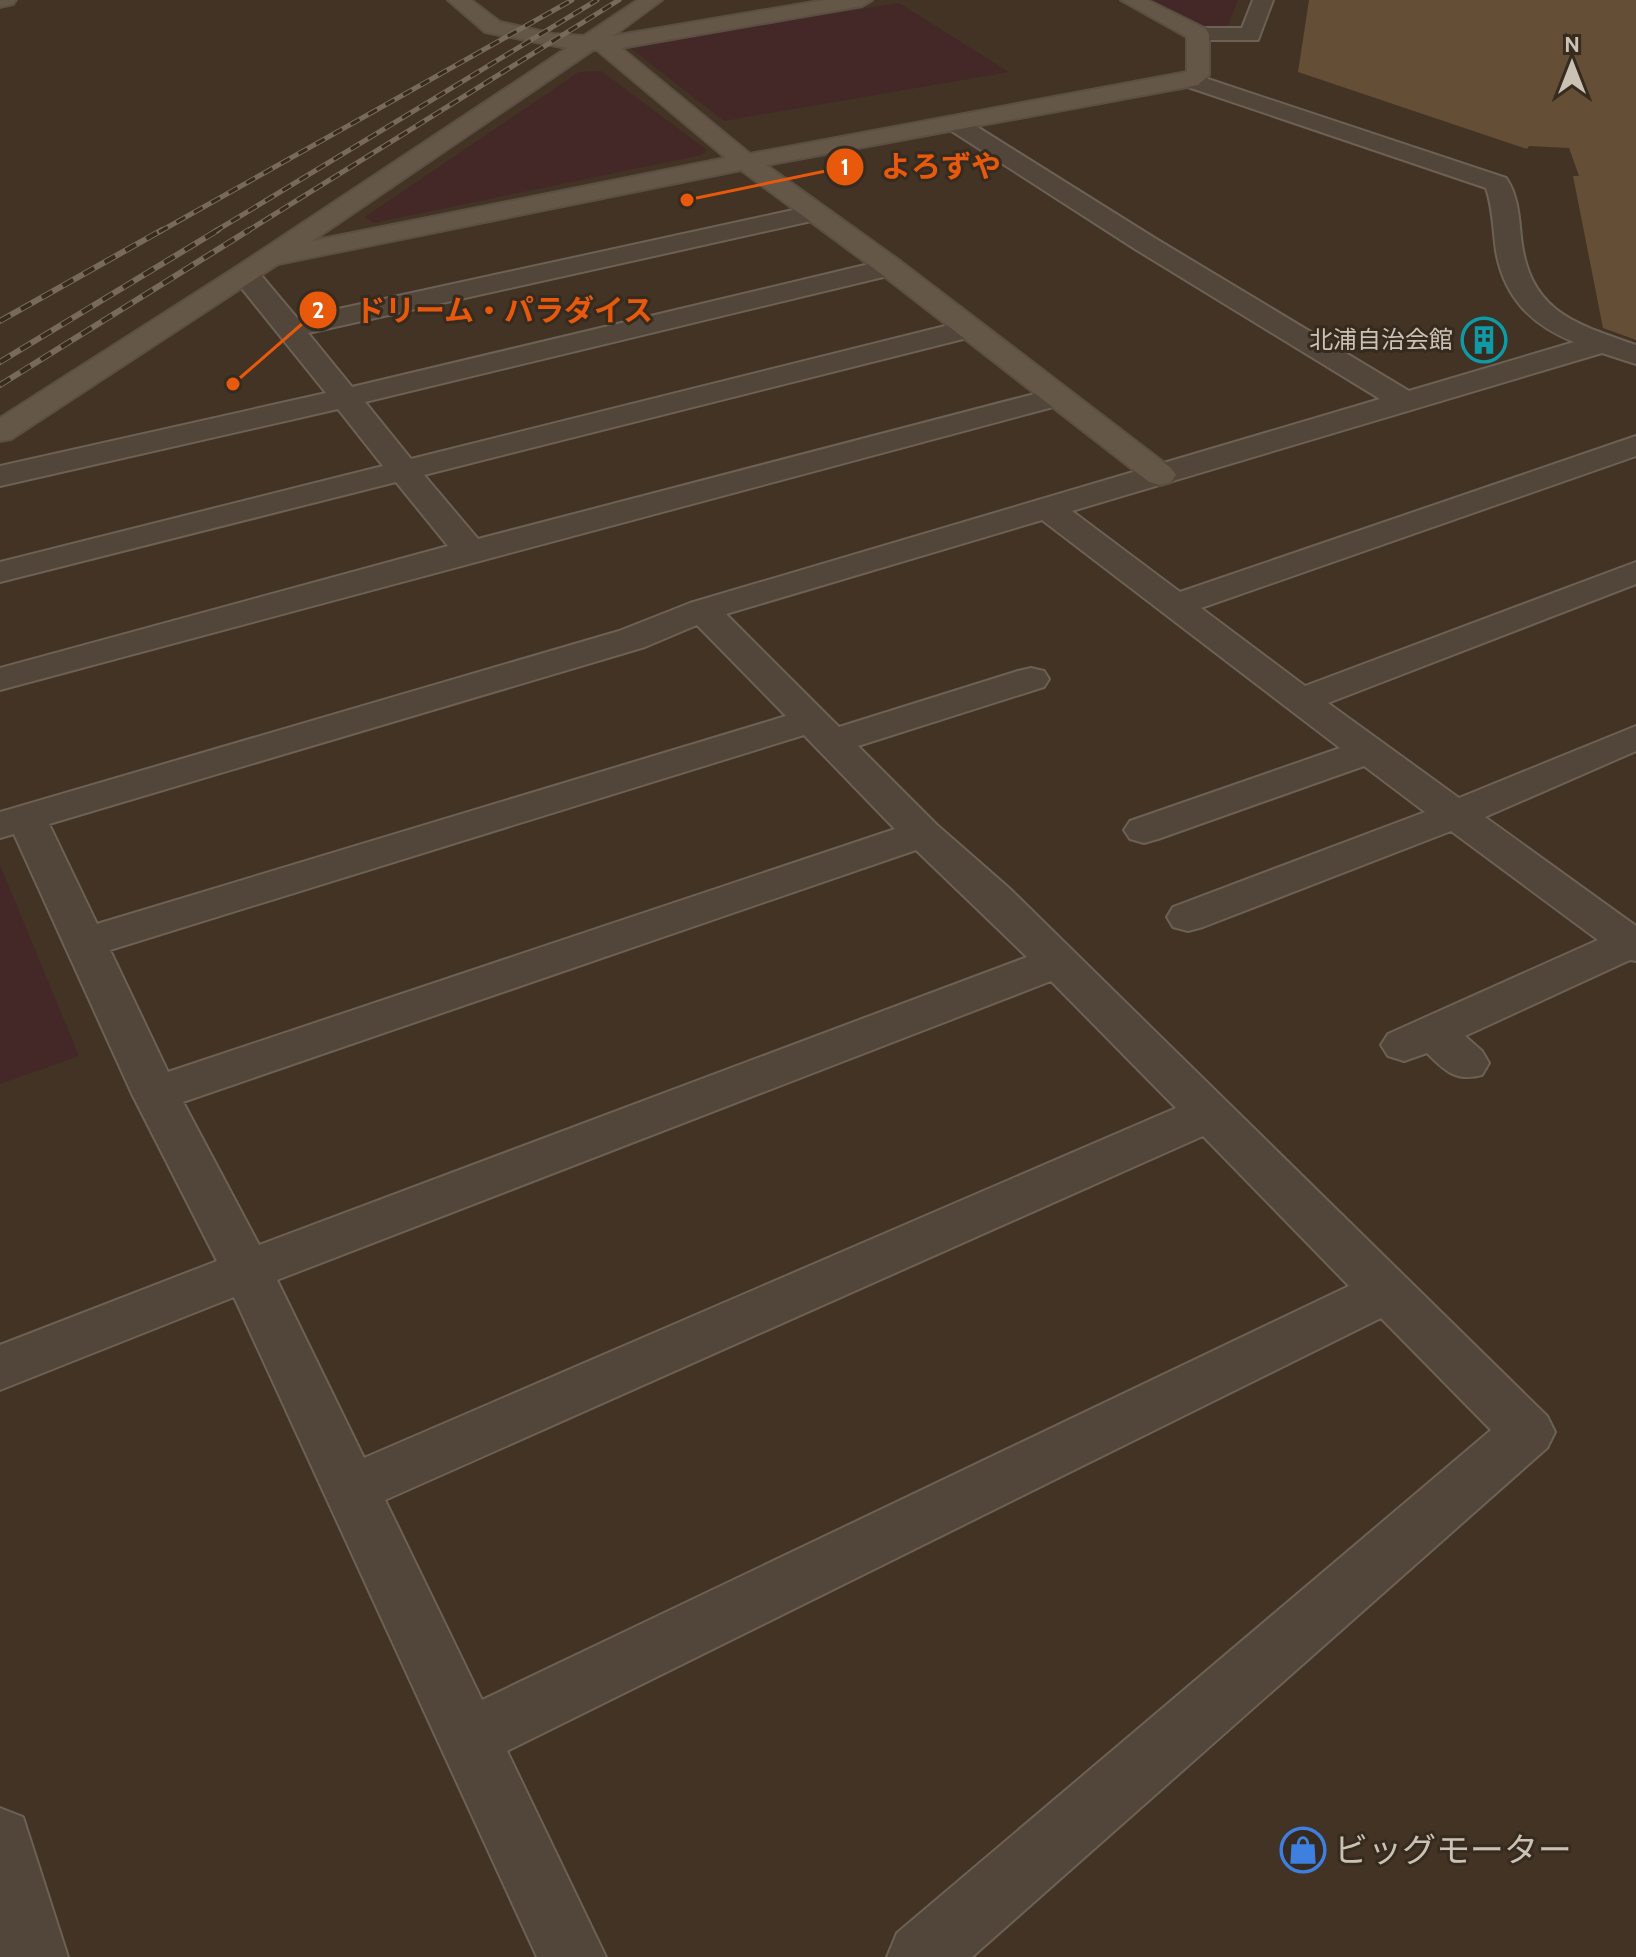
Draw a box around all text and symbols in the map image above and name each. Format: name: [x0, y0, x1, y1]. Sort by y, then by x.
north arrow: [1532, 24, 1612, 104]
text: N: [1564, 31, 1580, 58]
callout: よろずや: [825, 140, 1017, 194]
text: よろずや: [881, 148, 1001, 185]
text: 1: [841, 152, 849, 181]
callout: ドリーム・パラダイス: [298, 283, 670, 337]
text: ドリーム・パラダイス: [355, 292, 653, 329]
text: 2: [312, 295, 324, 324]
building icon: 北浦自治会館: [1460, 316, 1508, 364]
place label: 北浦自治会館: [1309, 325, 1453, 354]
shop icon: ビッグモーター: [1279, 1826, 1327, 1874]
place label: ビッグモーター: [1334, 1829, 1572, 1871]

